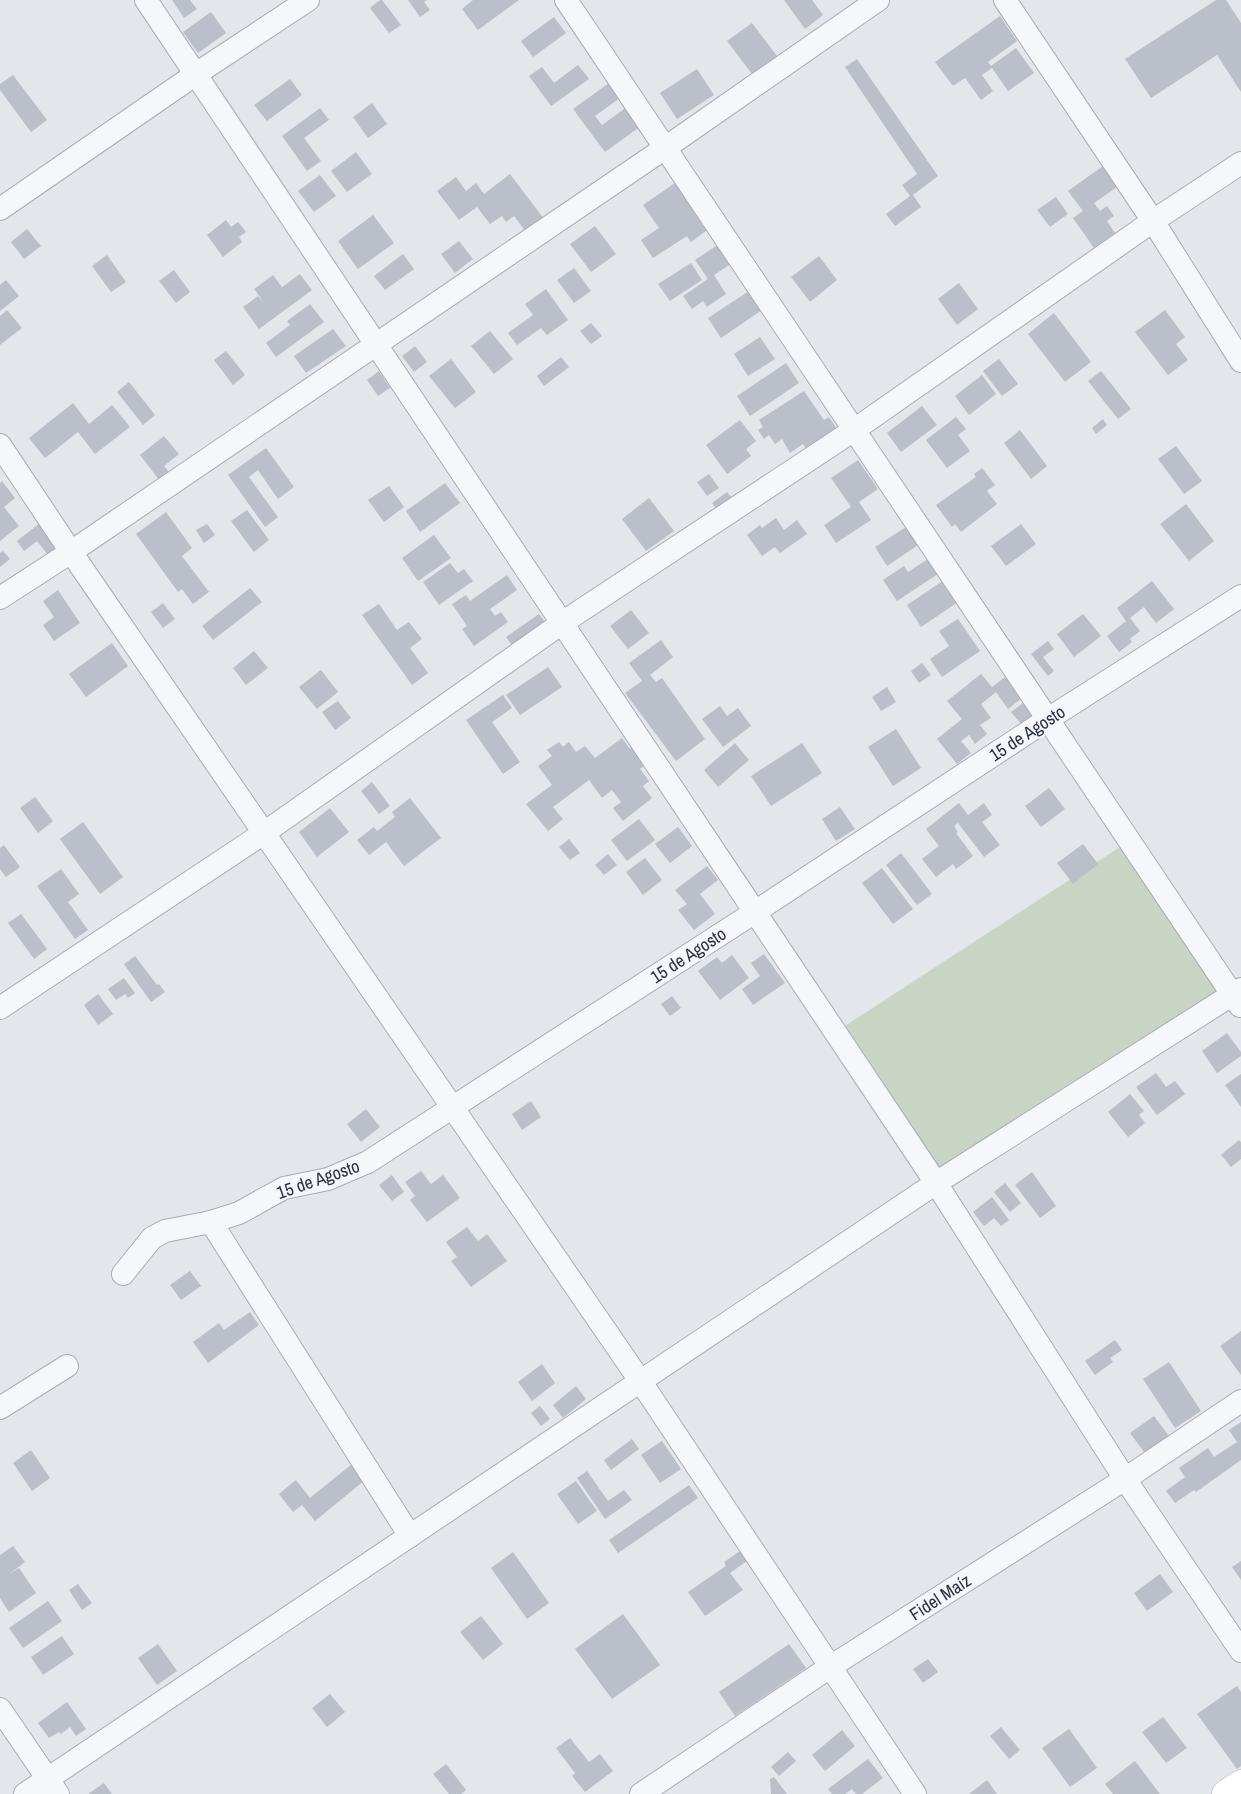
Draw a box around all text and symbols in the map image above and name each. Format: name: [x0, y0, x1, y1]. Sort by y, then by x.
street label: 15 de Agosto: [984, 699, 1070, 767]
street label: 15 de Agosto: [645, 921, 731, 989]
street label: 15 de Agosto: [273, 1153, 363, 1205]
street label: Fidel Maíz: [904, 1568, 976, 1626]

